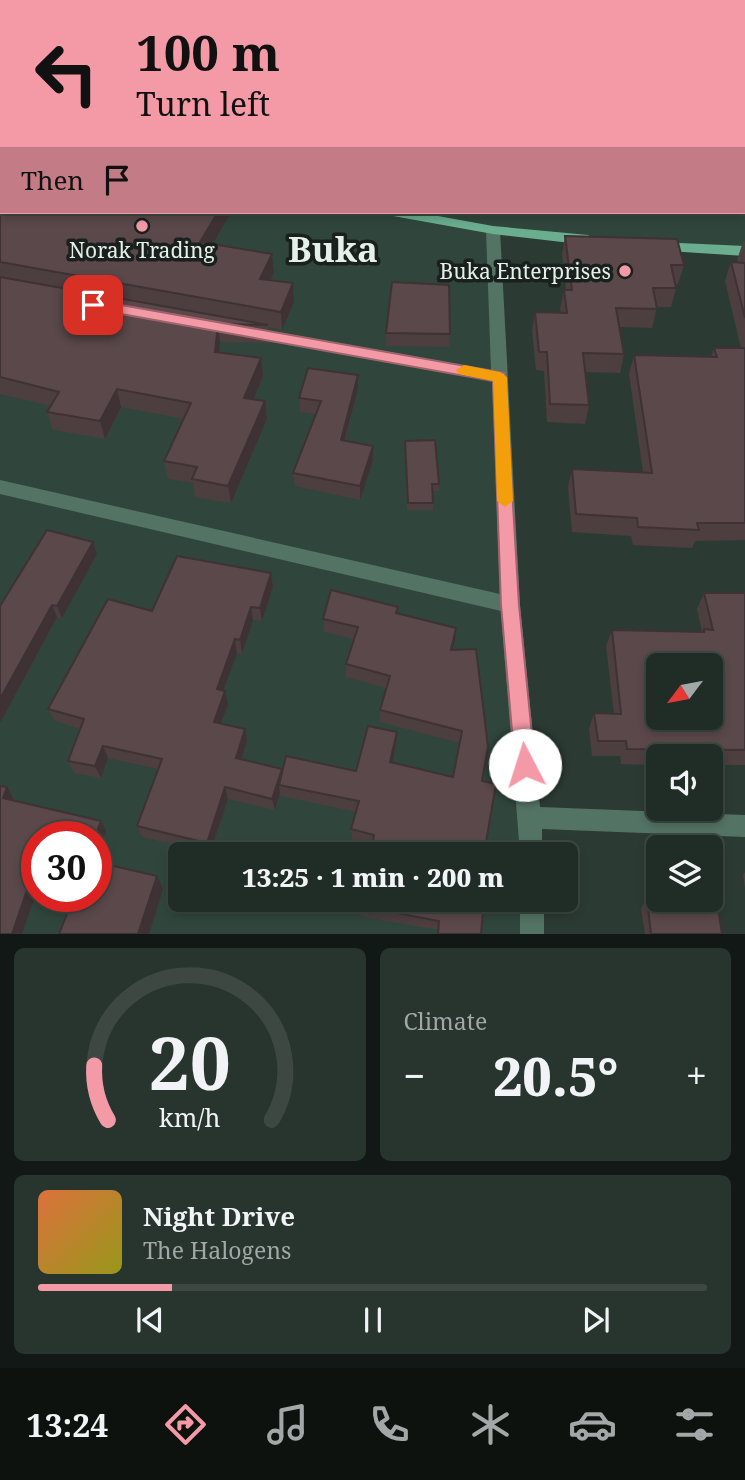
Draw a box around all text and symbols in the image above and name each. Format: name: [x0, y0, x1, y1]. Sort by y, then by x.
text: 100 m: [136, 19, 280, 85]
icon: left: [21, 28, 112, 119]
text: Turn left: [136, 82, 270, 125]
icon: arrive: [98, 161, 136, 199]
text: Then: [21, 162, 84, 198]
marker: Norak Trading: [134, 218, 150, 234]
district label: Buka: [288, 225, 378, 272]
place label: Norak Trading: [69, 236, 216, 264]
place label: Buka Enterprises: [440, 257, 611, 285]
marker: Buka Enterprises: [617, 263, 633, 279]
pin: [63, 275, 123, 335]
icon: arrive: [74, 286, 112, 324]
north arrow: [646, 653, 723, 730]
map controls: [646, 653, 723, 912]
position arrow: [488, 728, 562, 802]
button: sound: [646, 744, 723, 821]
speed limit sign: 30: [21, 821, 112, 912]
button: layers: [646, 835, 723, 912]
text: 13:25 · 1 min · 200 m: [242, 859, 504, 895]
text: Climate: [404, 1005, 487, 1037]
text: 20: [149, 1013, 231, 1112]
text: 20.5°: [493, 1040, 618, 1111]
text: −: [404, 1049, 426, 1101]
text: +: [686, 1049, 707, 1101]
text: km/h: [159, 1100, 221, 1134]
text: Night Drive: [143, 1198, 295, 1234]
text: The Halogens: [143, 1234, 291, 1266]
icon: previous: [131, 1301, 169, 1339]
icon: pause: [354, 1301, 392, 1339]
icon: next: [577, 1301, 615, 1339]
icon: directions: [161, 1400, 210, 1449]
icon: music: [263, 1400, 312, 1449]
icon: phone: [365, 1400, 414, 1449]
icon: climate: [466, 1400, 515, 1449]
icon: car: [568, 1400, 617, 1449]
icon: filters: [670, 1400, 719, 1449]
text: 13:24: [26, 1403, 108, 1446]

